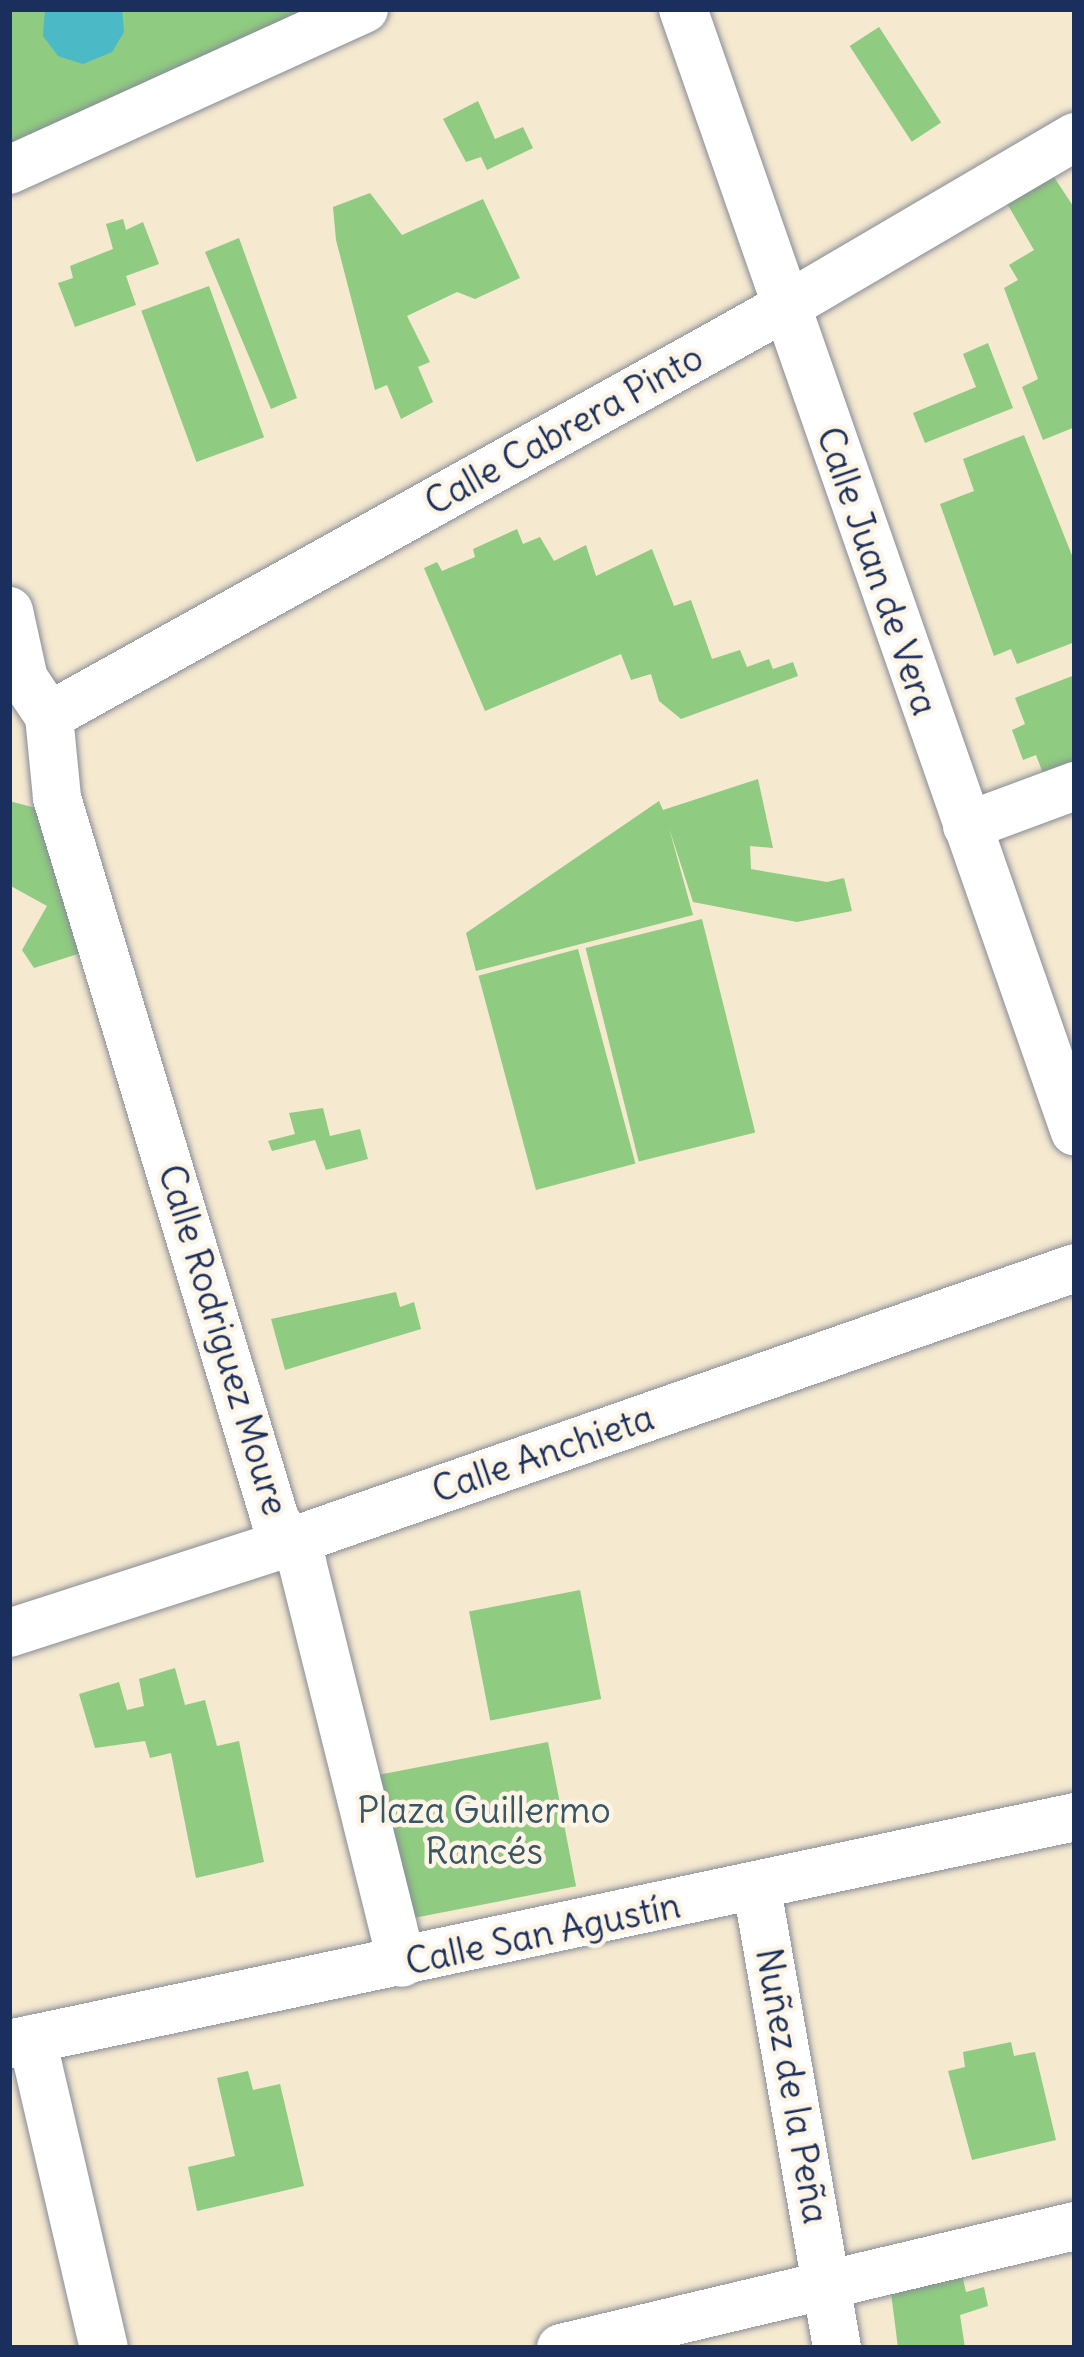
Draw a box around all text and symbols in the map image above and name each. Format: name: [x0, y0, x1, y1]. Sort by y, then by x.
street label: Calle Cabrera Pinto: [418, 336, 710, 524]
street label: Calle Juan de Vera: [808, 421, 946, 721]
street label: Calle Rodriguez Moure: [149, 1160, 297, 1520]
street label: Calle Anchieta: [427, 1396, 659, 1512]
park label: Plaza Guillermo Rancés: [357, 1788, 611, 1873]
street label: Calle San Agustín: [402, 1884, 684, 1984]
street label: Nuñez de la Peña: [747, 1945, 837, 2227]

